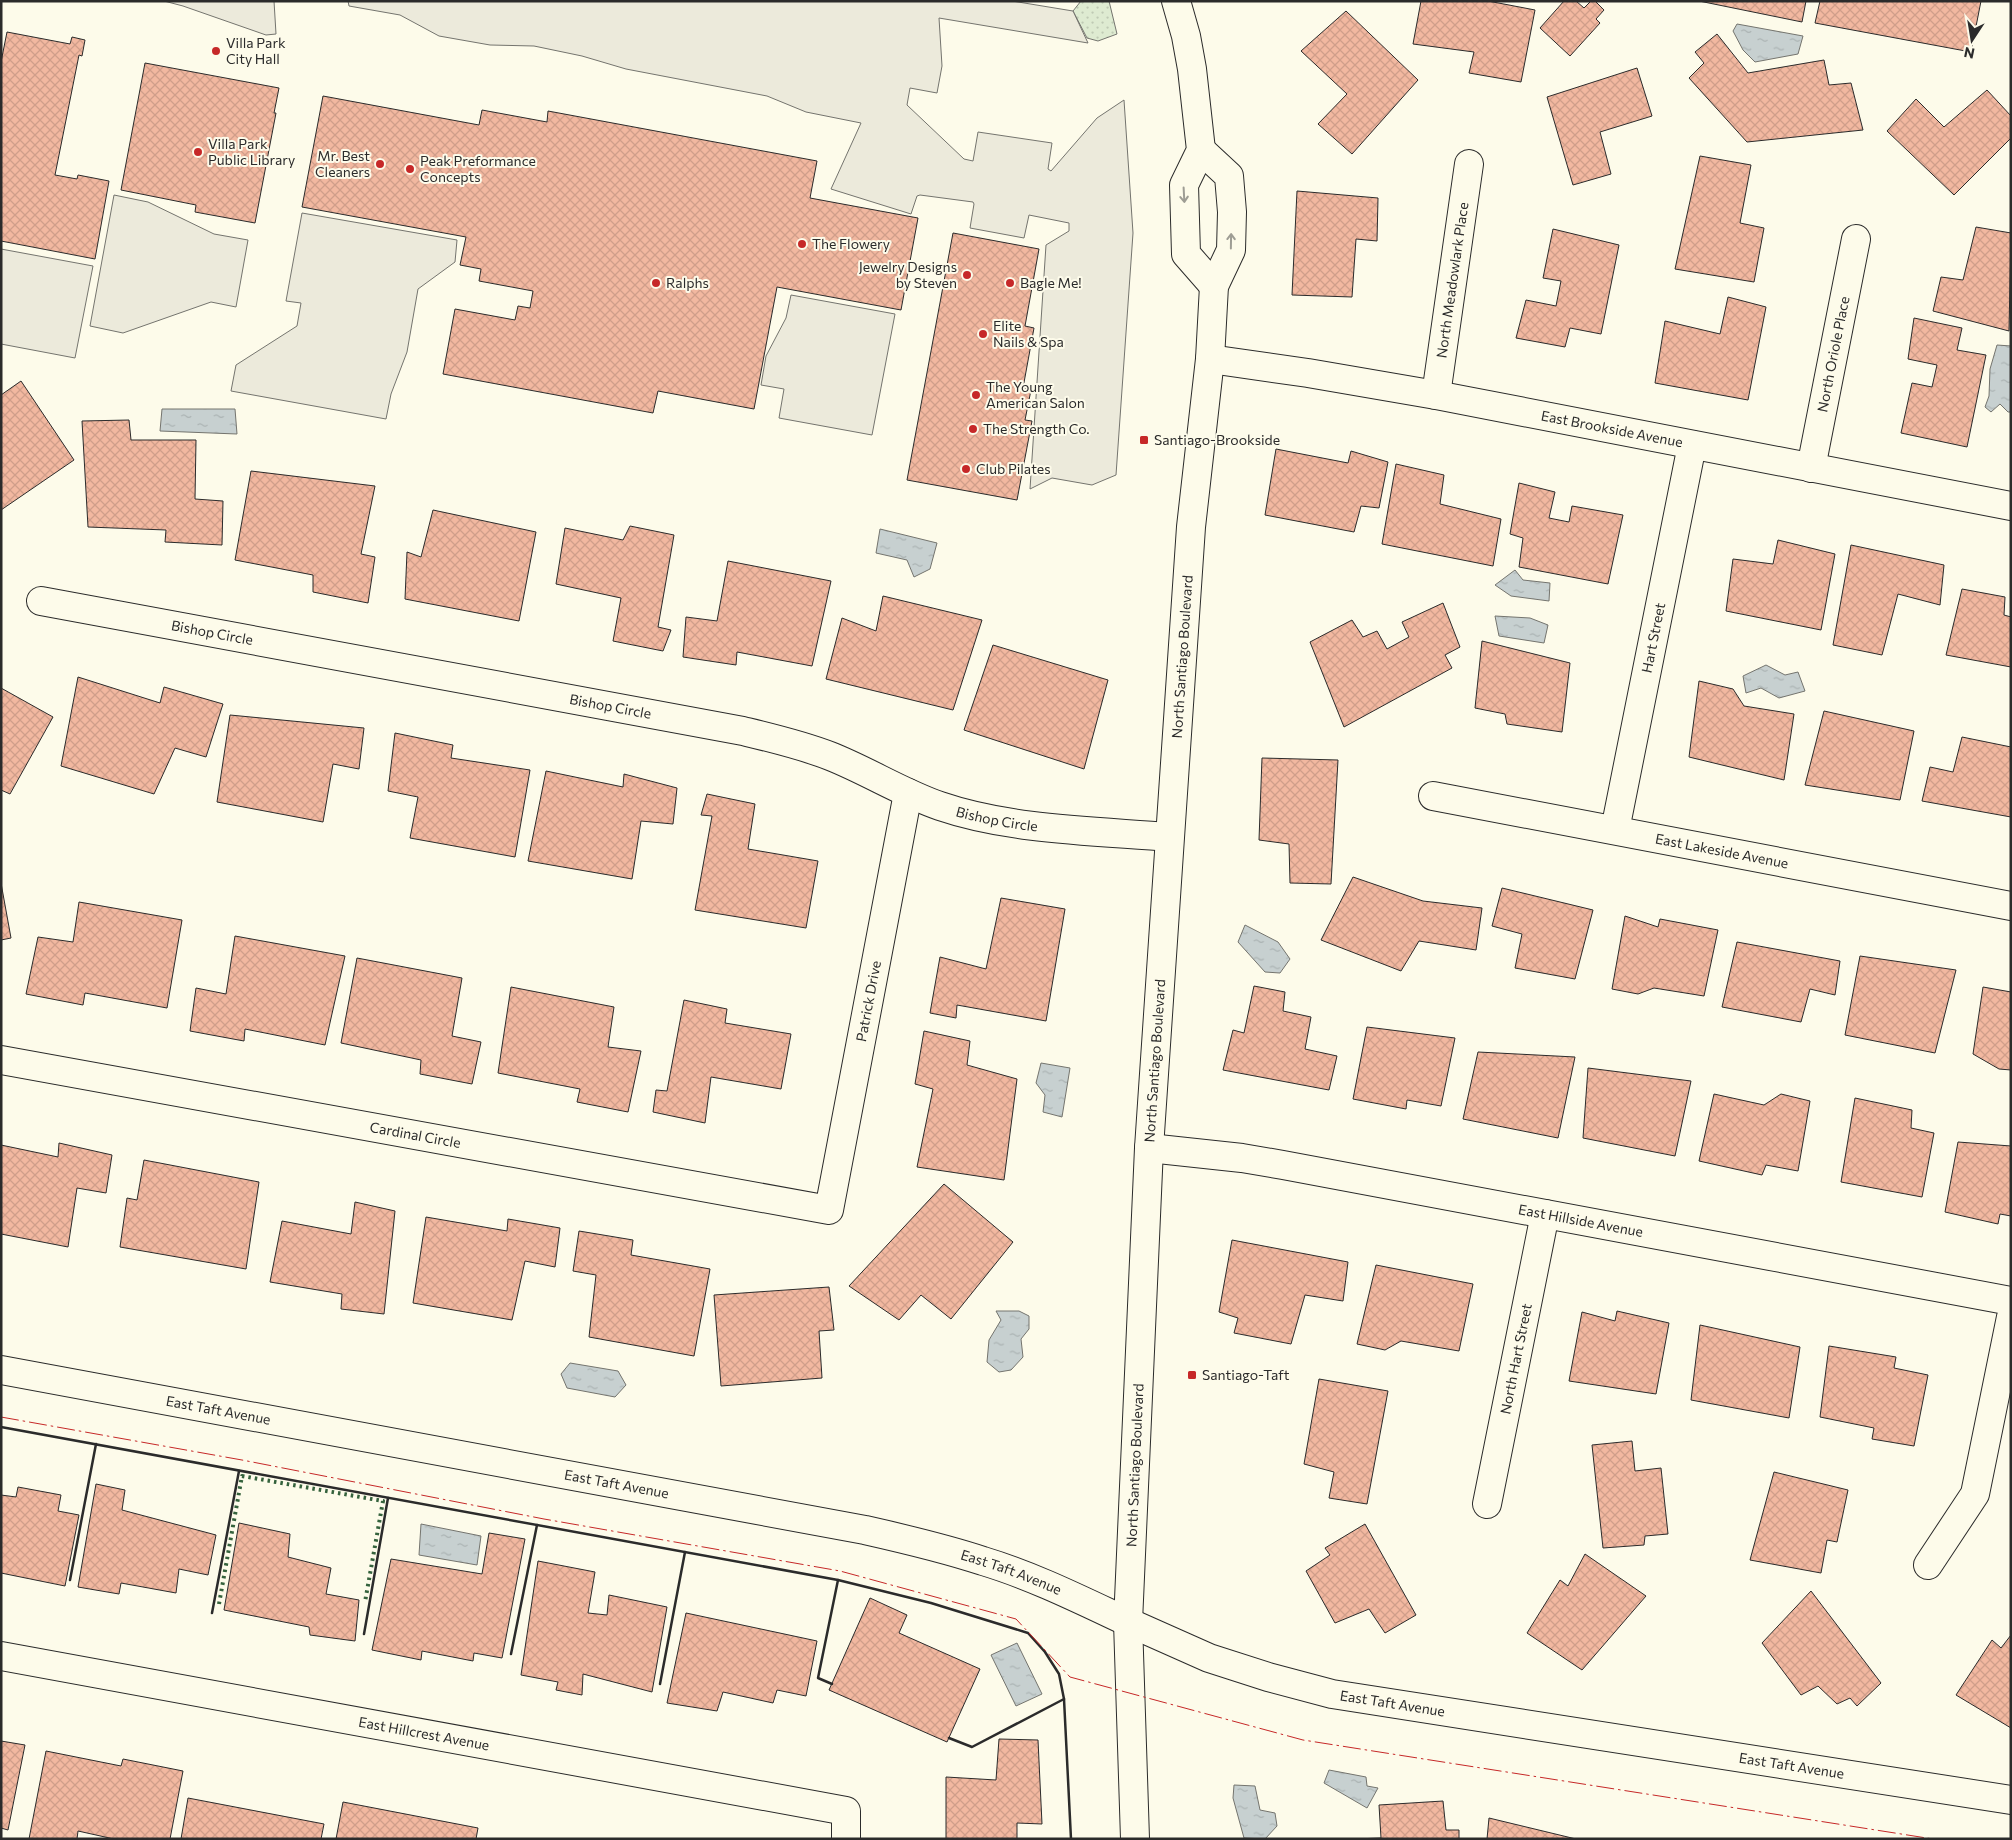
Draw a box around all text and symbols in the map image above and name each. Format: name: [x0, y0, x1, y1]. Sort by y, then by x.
north arrow: [1947, 15, 1997, 65]
place label: Villa Park City Hall: [226, 34, 286, 67]
text: N: [1962, 44, 1976, 63]
marker: Villa Park City Hall: [210, 45, 222, 57]
place label: Villa Park Public Library: [208, 135, 295, 168]
marker: Villa Park Public Library: [192, 146, 204, 158]
place label: Mr. Best Cleaners: [315, 147, 370, 180]
place label: Peak Preformance Concepts: [420, 152, 536, 185]
marker: Mr. Best Cleaners: [374, 158, 386, 170]
marker: Peak Preformance Concepts: [404, 163, 416, 175]
one-way arrow: [1180, 186, 1189, 202]
street label: North Meadowlark Place: [1432, 201, 1471, 359]
one-way arrow: [1226, 233, 1236, 249]
place label: The Flowery: [812, 235, 890, 252]
marker: The Flowery: [796, 238, 808, 250]
place label: Jewelry Designs by Steven: [859, 258, 957, 291]
marker: Jewelry Designs by Steven: [961, 269, 973, 281]
place label: Ralphs: [666, 274, 709, 291]
place label: Bagle Me!: [1020, 274, 1082, 291]
marker: Ralphs: [650, 277, 662, 289]
marker: Bagle Me!: [1004, 277, 1016, 289]
street label: North Oriole Place: [1813, 295, 1853, 413]
place label: Elite Nails & Spa: [993, 317, 1064, 350]
marker: Elite Nails & Spa: [977, 328, 989, 340]
place label: The Young American Salon: [986, 378, 1085, 411]
marker: The Young American Salon: [970, 389, 982, 401]
street label: East Brookside Avenue: [1540, 406, 1684, 450]
place label: The Strength Co.: [983, 420, 1090, 437]
marker: The Strength Co.: [967, 423, 979, 435]
place label: Santiago-Brookside: [1154, 431, 1280, 448]
marker: Santiago-Brookside: [1138, 434, 1150, 446]
place label: Club Pilates: [976, 460, 1051, 477]
marker: Club Pilates: [960, 463, 972, 475]
street label: North Santiago Boulevard: [1168, 574, 1196, 739]
street label: Hart Street: [1638, 601, 1668, 674]
street label: Bishop Circle: [170, 616, 254, 648]
street label: Bishop Circle: [568, 690, 653, 722]
street label: Bishop Circle: [954, 802, 1039, 835]
street label: East Lakeside Avenue: [1654, 829, 1790, 871]
street label: Patrick Drive: [852, 959, 884, 1043]
street label: North Santiago Boulevard: [1140, 979, 1168, 1143]
street label: Cardinal Circle: [369, 1118, 462, 1151]
street label: East Hillside Avenue: [1517, 1200, 1645, 1240]
street label: North Hart Street: [1496, 1302, 1535, 1416]
place label: Santiago-Taft: [1202, 1366, 1290, 1383]
marker: Santiago-Taft: [1186, 1369, 1198, 1381]
street label: North Santiago Boulevard: [1122, 1383, 1147, 1547]
street label: East Taft Avenue: [165, 1392, 272, 1428]
street label: East Taft Avenue: [563, 1465, 670, 1502]
street label: East Taft Avenue: [959, 1545, 1064, 1598]
street label: East Taft Avenue: [1339, 1686, 1446, 1720]
street label: East Hillcrest Avenue: [357, 1713, 491, 1753]
street label: East Taft Avenue: [1738, 1749, 1845, 1782]

